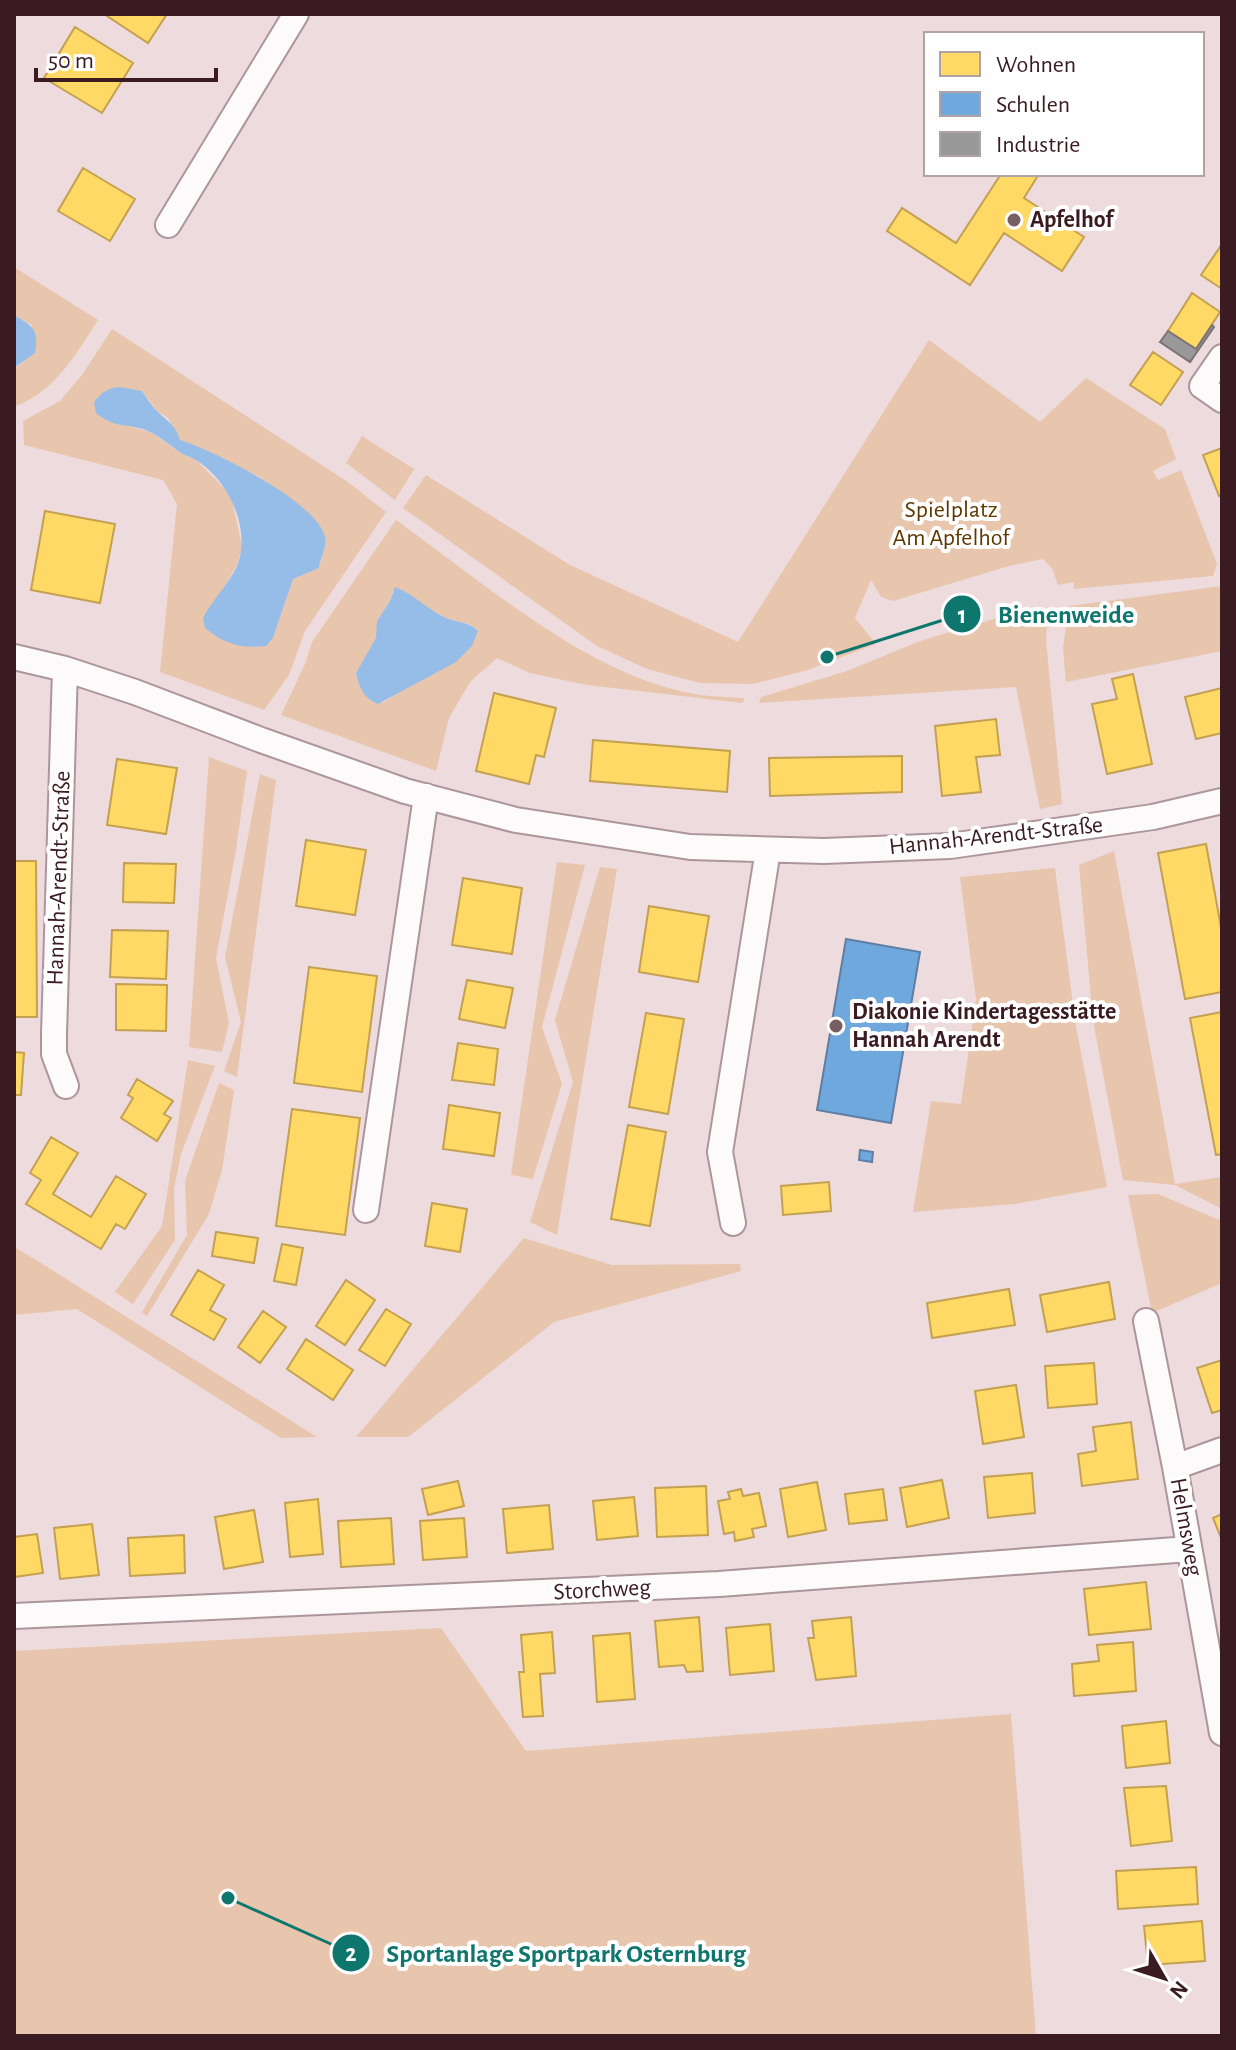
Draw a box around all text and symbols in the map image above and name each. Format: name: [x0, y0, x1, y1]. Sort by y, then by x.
scale bar: [36, 32, 216, 82]
legend: [924, 32, 1204, 176]
text: 50 m: [48, 49, 94, 73]
text: Wohnen: [996, 53, 1076, 77]
text: Schulen: [996, 93, 1070, 117]
text: Industrie: [996, 133, 1080, 157]
place label: Apfelhof: [1030, 208, 1115, 232]
marker: Apfelhof: [1005, 211, 1023, 229]
park label: Spielplatz Am Apfelhof: [893, 498, 1011, 550]
callout: Bienenweide: [942, 589, 1150, 639]
text: Bienenweide: [998, 602, 1134, 628]
text: 1: [958, 604, 966, 628]
street label: Hannah-Arendt-Straße: [43, 770, 75, 986]
street label: Hannah-Arendt-Straße: [888, 813, 1104, 859]
place label: Diakonie Kindertagesstätte Hannah Arendt: [852, 1000, 1116, 1052]
marker: Diakonie Kindertagesstätte Hannah Arendt: [827, 1017, 845, 1035]
street label: Helmsweg: [1166, 1476, 1206, 1578]
street label: Storchweg: [553, 1575, 652, 1605]
callout: Sportanlage Sportpark Osternburg: [331, 1928, 762, 1978]
north arrow: [1124, 1938, 1204, 2018]
text: Sportanlage Sportpark Osternburg: [386, 1941, 747, 1967]
text: 2: [345, 1942, 357, 1966]
text: N: [1165, 1977, 1192, 2003]

